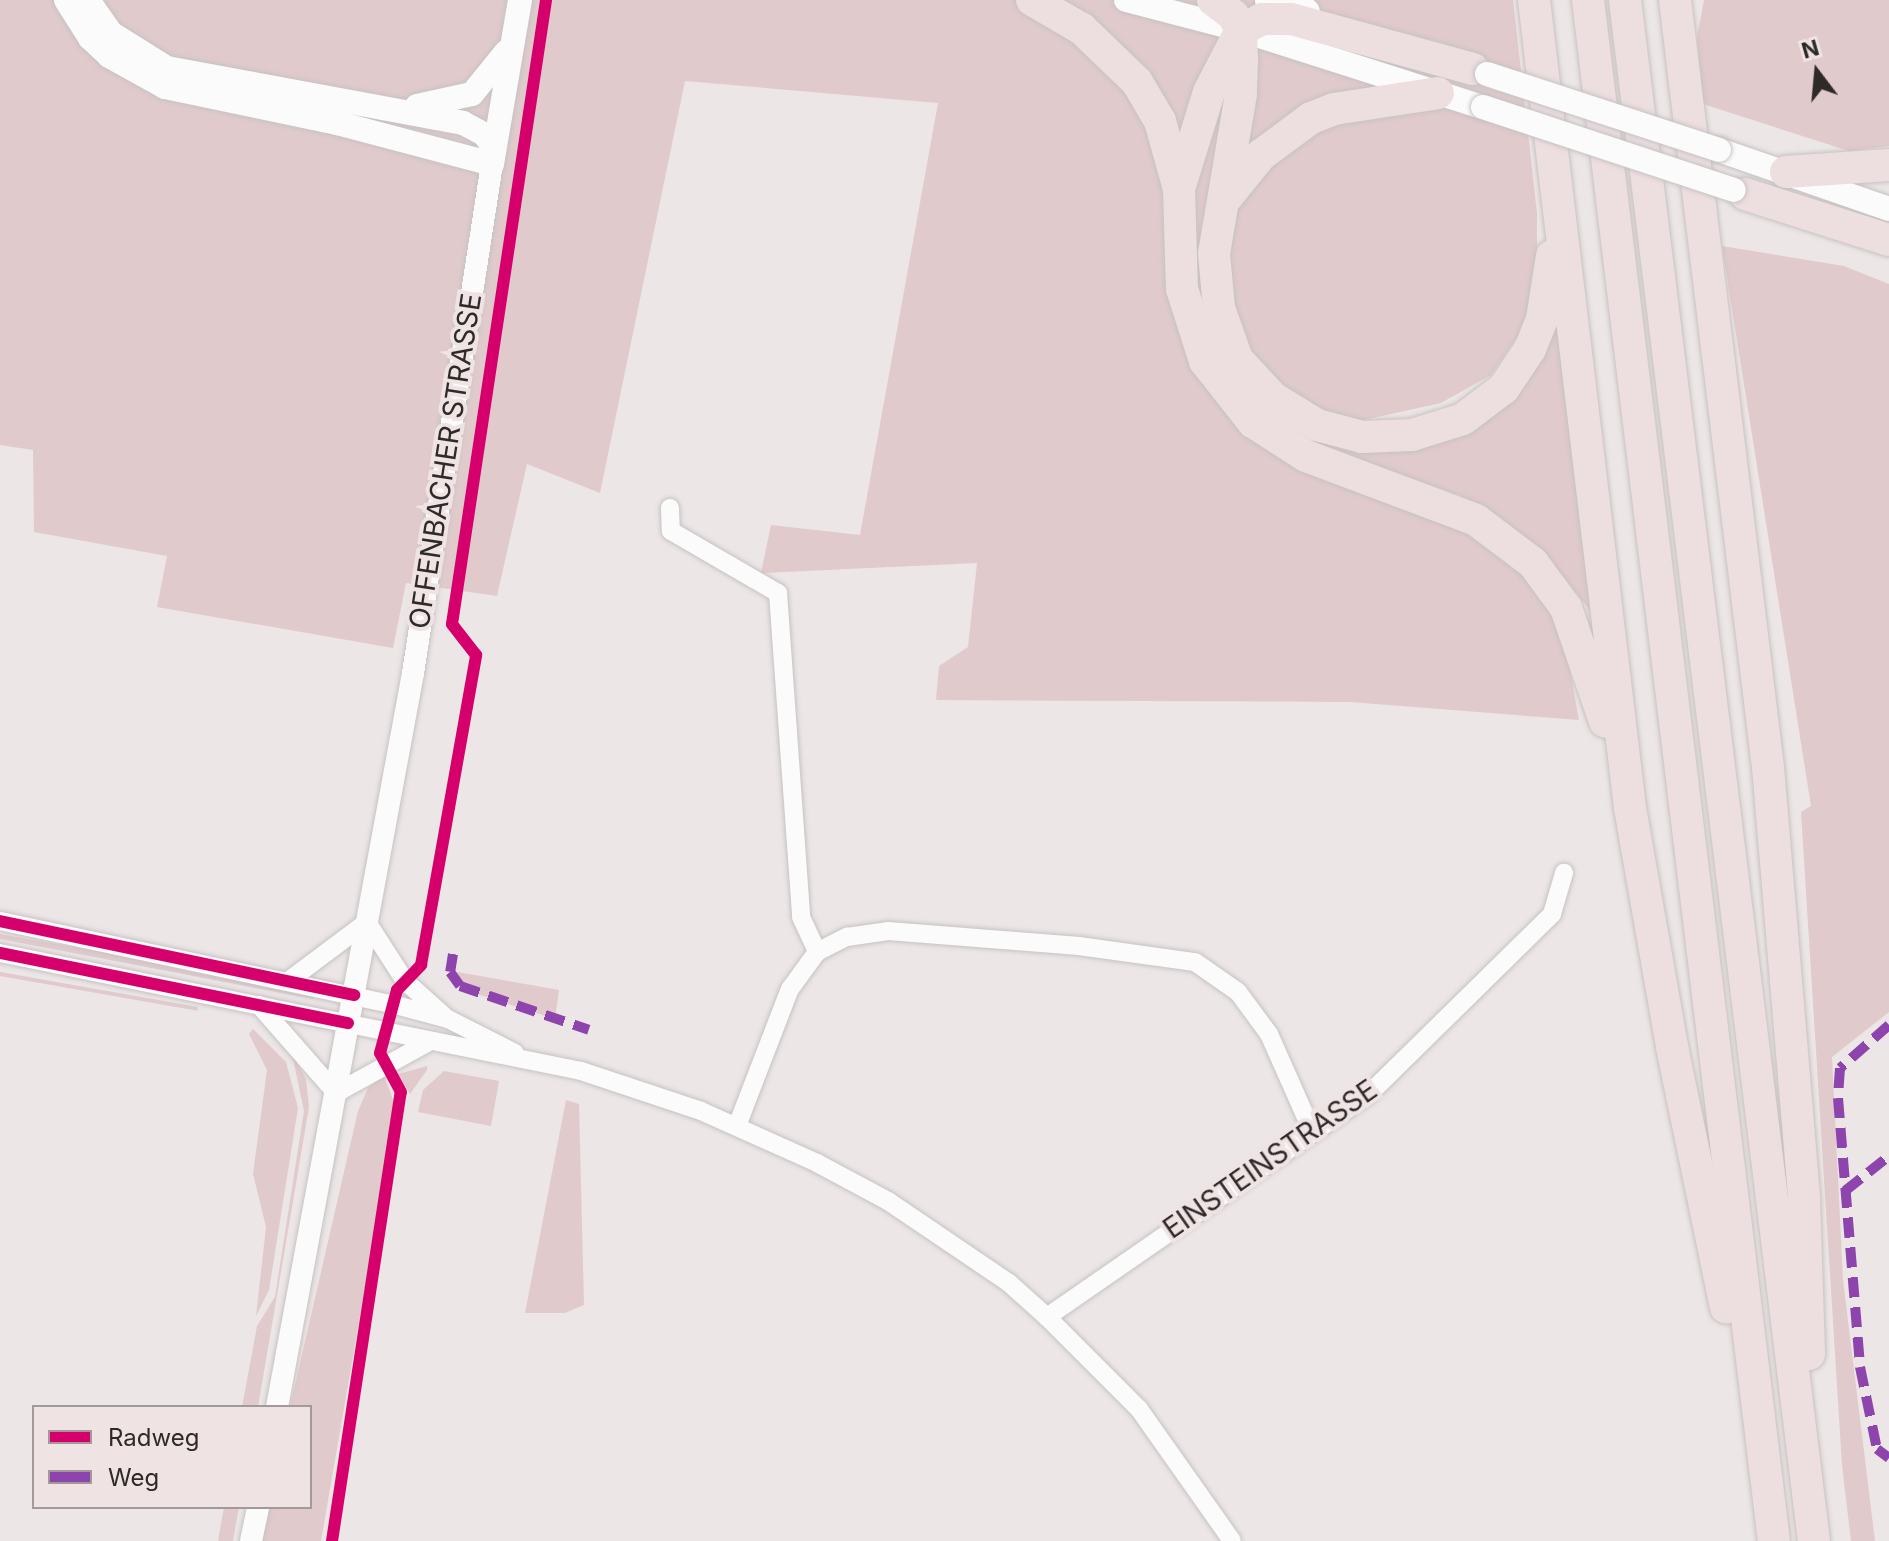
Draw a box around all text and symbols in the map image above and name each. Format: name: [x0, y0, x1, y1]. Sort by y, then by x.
north arrow: [1777, 32, 1857, 112]
text: N: [1799, 34, 1822, 64]
street label: OFFENBACHER STRASSE: [402, 291, 488, 631]
street label: EINSTEINSTRASSE: [1157, 1073, 1383, 1245]
legend: [32, 1405, 312, 1509]
text: Radweg: [108, 1423, 199, 1452]
text: Weg: [108, 1463, 159, 1492]

